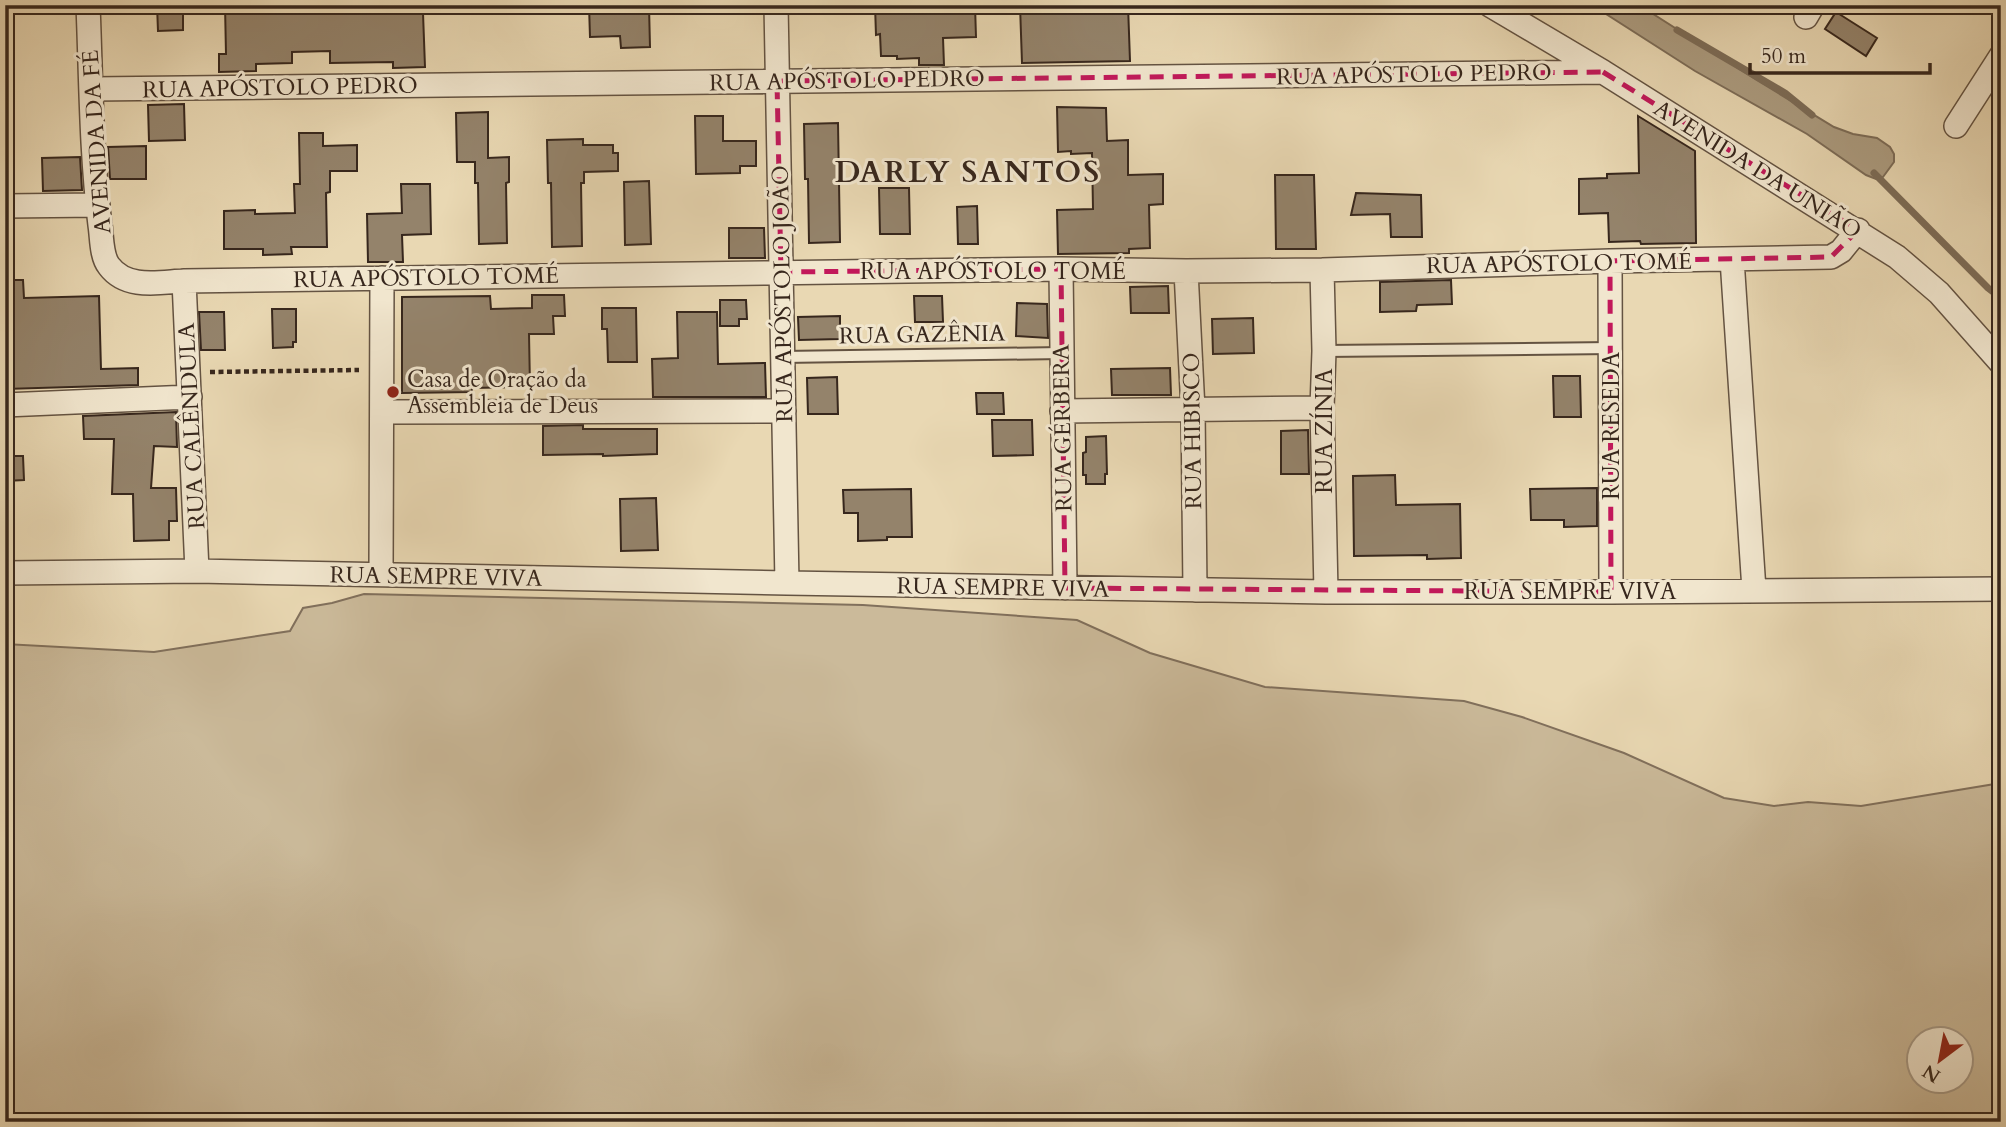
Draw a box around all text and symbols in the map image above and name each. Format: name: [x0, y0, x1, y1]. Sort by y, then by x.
scale bar: [1750, 32, 1931, 76]
text: 50 m: [1761, 42, 1806, 71]
street label: AVENIDA DA FÉ: [75, 49, 118, 235]
street label: RUA APÓSTOLO PEDRO: [1276, 56, 1552, 92]
street label: RUA APÓSTOLO PEDRO: [709, 62, 985, 98]
street label: RUA APÓSTOLO PEDRO: [142, 69, 418, 105]
street label: AVENIDA DA UNIÃO: [1648, 92, 1868, 246]
district label: DARLY SANTOS: [835, 152, 1101, 193]
street label: RUA APÓSTOLO JOÃO: [764, 165, 800, 423]
street label: RUA APÓSTOLO TOMÉ: [1426, 245, 1692, 281]
street label: RUA APÓSTOLO TOMÉ: [860, 255, 1126, 287]
street label: RUA APÓSTOLO TOMÉ: [293, 259, 559, 295]
street label: RUA GAZÊNIA: [839, 317, 1006, 351]
street label: RUA CALÊNDULA: [170, 321, 212, 530]
street label: RUA GÉRBERA: [1046, 343, 1079, 512]
street label: RUA RESEDA: [1596, 351, 1627, 500]
street label: RUA HIBISCO: [1176, 352, 1209, 510]
place label: Casa de Oração da Assembleia de Deus: [407, 364, 598, 421]
street label: RUA ZÍNIA: [1309, 368, 1340, 494]
marker: Casa de Oração da Assembleia de Deus: [385, 384, 401, 400]
street label: RUA SEMPRE VIVA: [329, 559, 543, 594]
street label: RUA SEMPRE VIVA: [896, 570, 1110, 605]
street label: RUA SEMPRE VIVA: [1464, 576, 1677, 607]
north arrow: [1904, 1026, 1974, 1096]
text: N: [1917, 1058, 1945, 1089]

